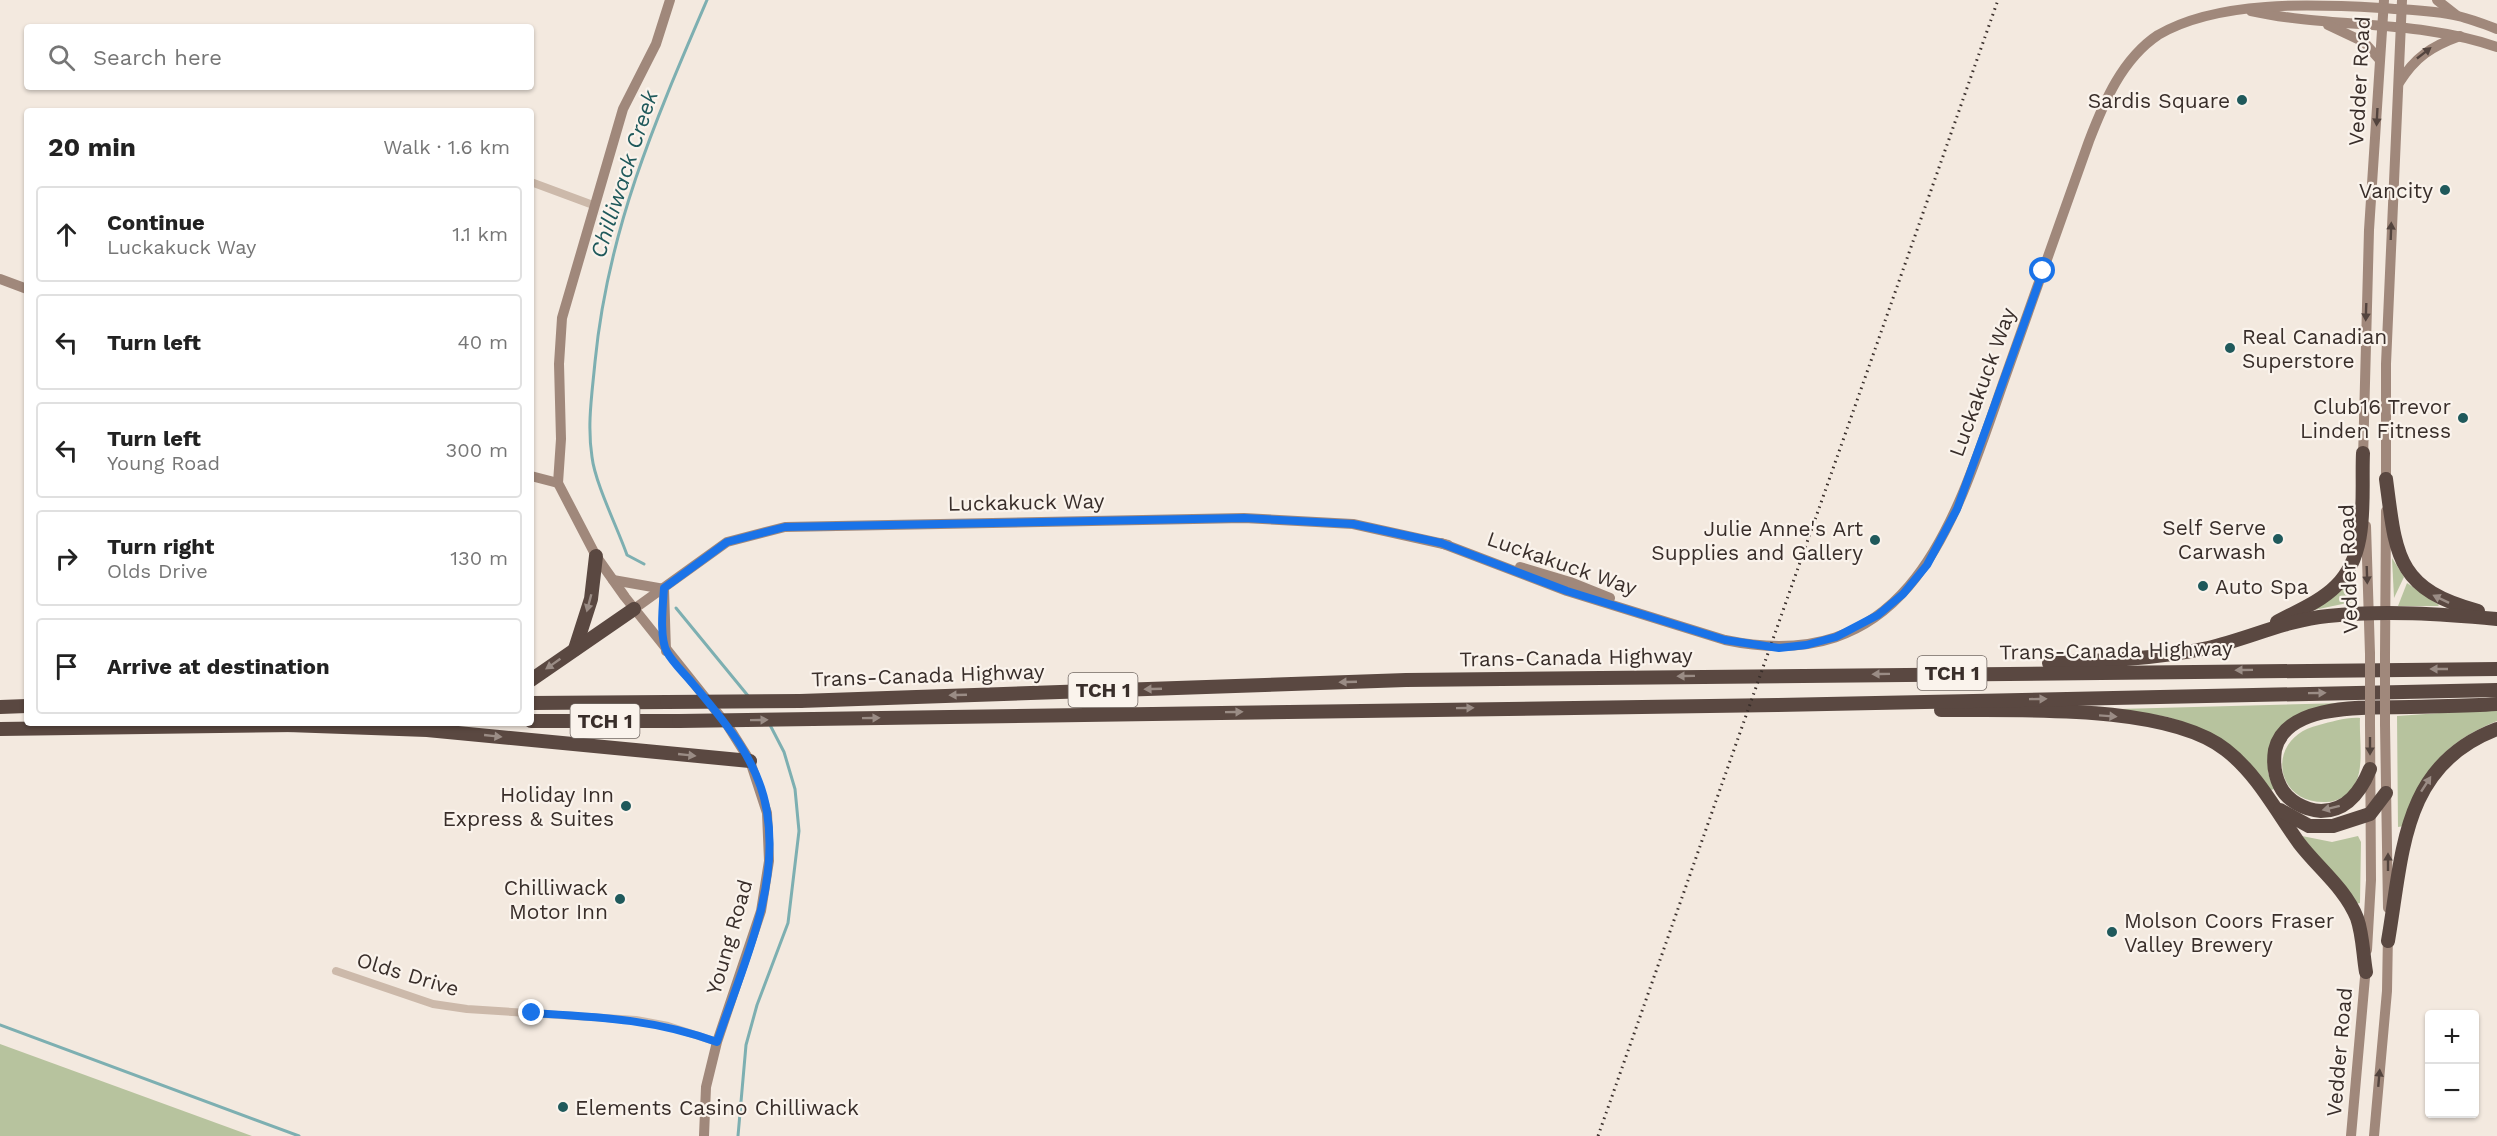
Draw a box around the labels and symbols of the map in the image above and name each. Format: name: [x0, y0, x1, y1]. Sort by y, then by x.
street label: Vedder Road: [2343, 16, 2375, 146]
one-way arrow: [2416, 46, 2432, 59]
water label: Chilliwack Creek: [585, 86, 663, 261]
place label: Sardis Square: [2088, 88, 2230, 113]
marker: Sardis Square: [2235, 93, 2249, 107]
one-way arrow: [2372, 108, 2381, 127]
place label: Vancity: [2359, 178, 2433, 203]
marker: Vancity: [2438, 183, 2452, 197]
one-way arrow: [2387, 222, 2396, 241]
route start: [2029, 257, 2055, 283]
one-way arrow: [2361, 302, 2370, 321]
street label: Luckakuck Way: [1943, 304, 2021, 460]
place label: Real Canadian Superstore: [2242, 324, 2387, 373]
marker: Real Canadian Superstore: [2223, 341, 2237, 355]
place label: Club16 Trevor Linden Fitness: [2300, 394, 2451, 443]
marker: Club16 Trevor Linden Fitness: [2456, 411, 2470, 425]
street label: Luckakuck Way: [947, 488, 1105, 516]
street label: Vedder Road: [2333, 504, 2363, 634]
place label: Self Serve Carwash: [2162, 515, 2266, 564]
place label: Julie Anne's Art Supplies and Gallery: [1651, 516, 1863, 565]
street label: Luckakuck Way: [1484, 526, 1640, 600]
marker: Self Serve Carwash: [2271, 532, 2285, 546]
marker: Julie Anne's Art Supplies and Gallery: [1868, 533, 1882, 547]
one-way arrow: [2363, 565, 2372, 584]
place label: Auto Spa: [2215, 574, 2309, 599]
marker: Auto Spa: [2196, 579, 2210, 593]
one-way arrow: [584, 594, 594, 613]
one-way arrow: [2433, 594, 2450, 603]
street label: Trans-Canada Highway: [1999, 635, 2233, 665]
street label: Trans-Canada Highway: [1459, 642, 1693, 672]
road number: TCH 1: [1918, 656, 1986, 690]
one-way arrow: [545, 658, 561, 670]
street label: Trans-Canada Highway: [811, 658, 1045, 692]
one-way arrow: [2429, 664, 2448, 674]
one-way arrow: [2234, 665, 2253, 675]
one-way arrow: [1871, 669, 1890, 679]
one-way arrow: [1676, 672, 1695, 681]
road number: TCH 1: [1068, 673, 1138, 707]
one-way arrow: [1338, 677, 1357, 687]
one-way arrow: [1144, 684, 1163, 693]
one-way arrow: [2307, 688, 2326, 698]
one-way arrow: [949, 691, 968, 700]
one-way arrow: [2029, 694, 2048, 704]
one-way arrow: [1456, 703, 1475, 713]
road number: TCH 1: [570, 704, 640, 738]
one-way arrow: [1225, 707, 1244, 717]
one-way arrow: [2099, 711, 2118, 720]
one-way arrow: [862, 713, 881, 723]
one-way arrow: [749, 715, 768, 725]
one-way arrow: [483, 731, 502, 741]
one-way arrow: [2365, 737, 2375, 756]
one-way arrow: [677, 750, 696, 760]
one-way arrow: [2420, 776, 2432, 792]
place label: Holiday Inn Express & Suites: [442, 782, 614, 831]
marker: Holiday Inn Express & Suites: [619, 799, 633, 813]
one-way arrow: [2322, 804, 2340, 814]
one-way arrow: [2383, 853, 2393, 872]
place label: Chilliwack Motor Inn: [504, 875, 608, 924]
street label: Young Road: [701, 877, 757, 997]
marker: Chilliwack Motor Inn: [613, 892, 627, 906]
place label: Molson Coors Fraser Valley Brewery: [2124, 908, 2335, 957]
marker: Molson Coors Fraser Valley Brewery: [2105, 925, 2119, 939]
street label: Olds Drive: [354, 947, 462, 1001]
street label: Vedder Road: [2321, 986, 2357, 1118]
route end: [518, 999, 544, 1025]
one-way arrow: [2374, 1068, 2384, 1087]
place label: Elements Casino Chilliwack: [575, 1095, 859, 1120]
marker: Elements Casino Chilliwack: [556, 1100, 570, 1114]

